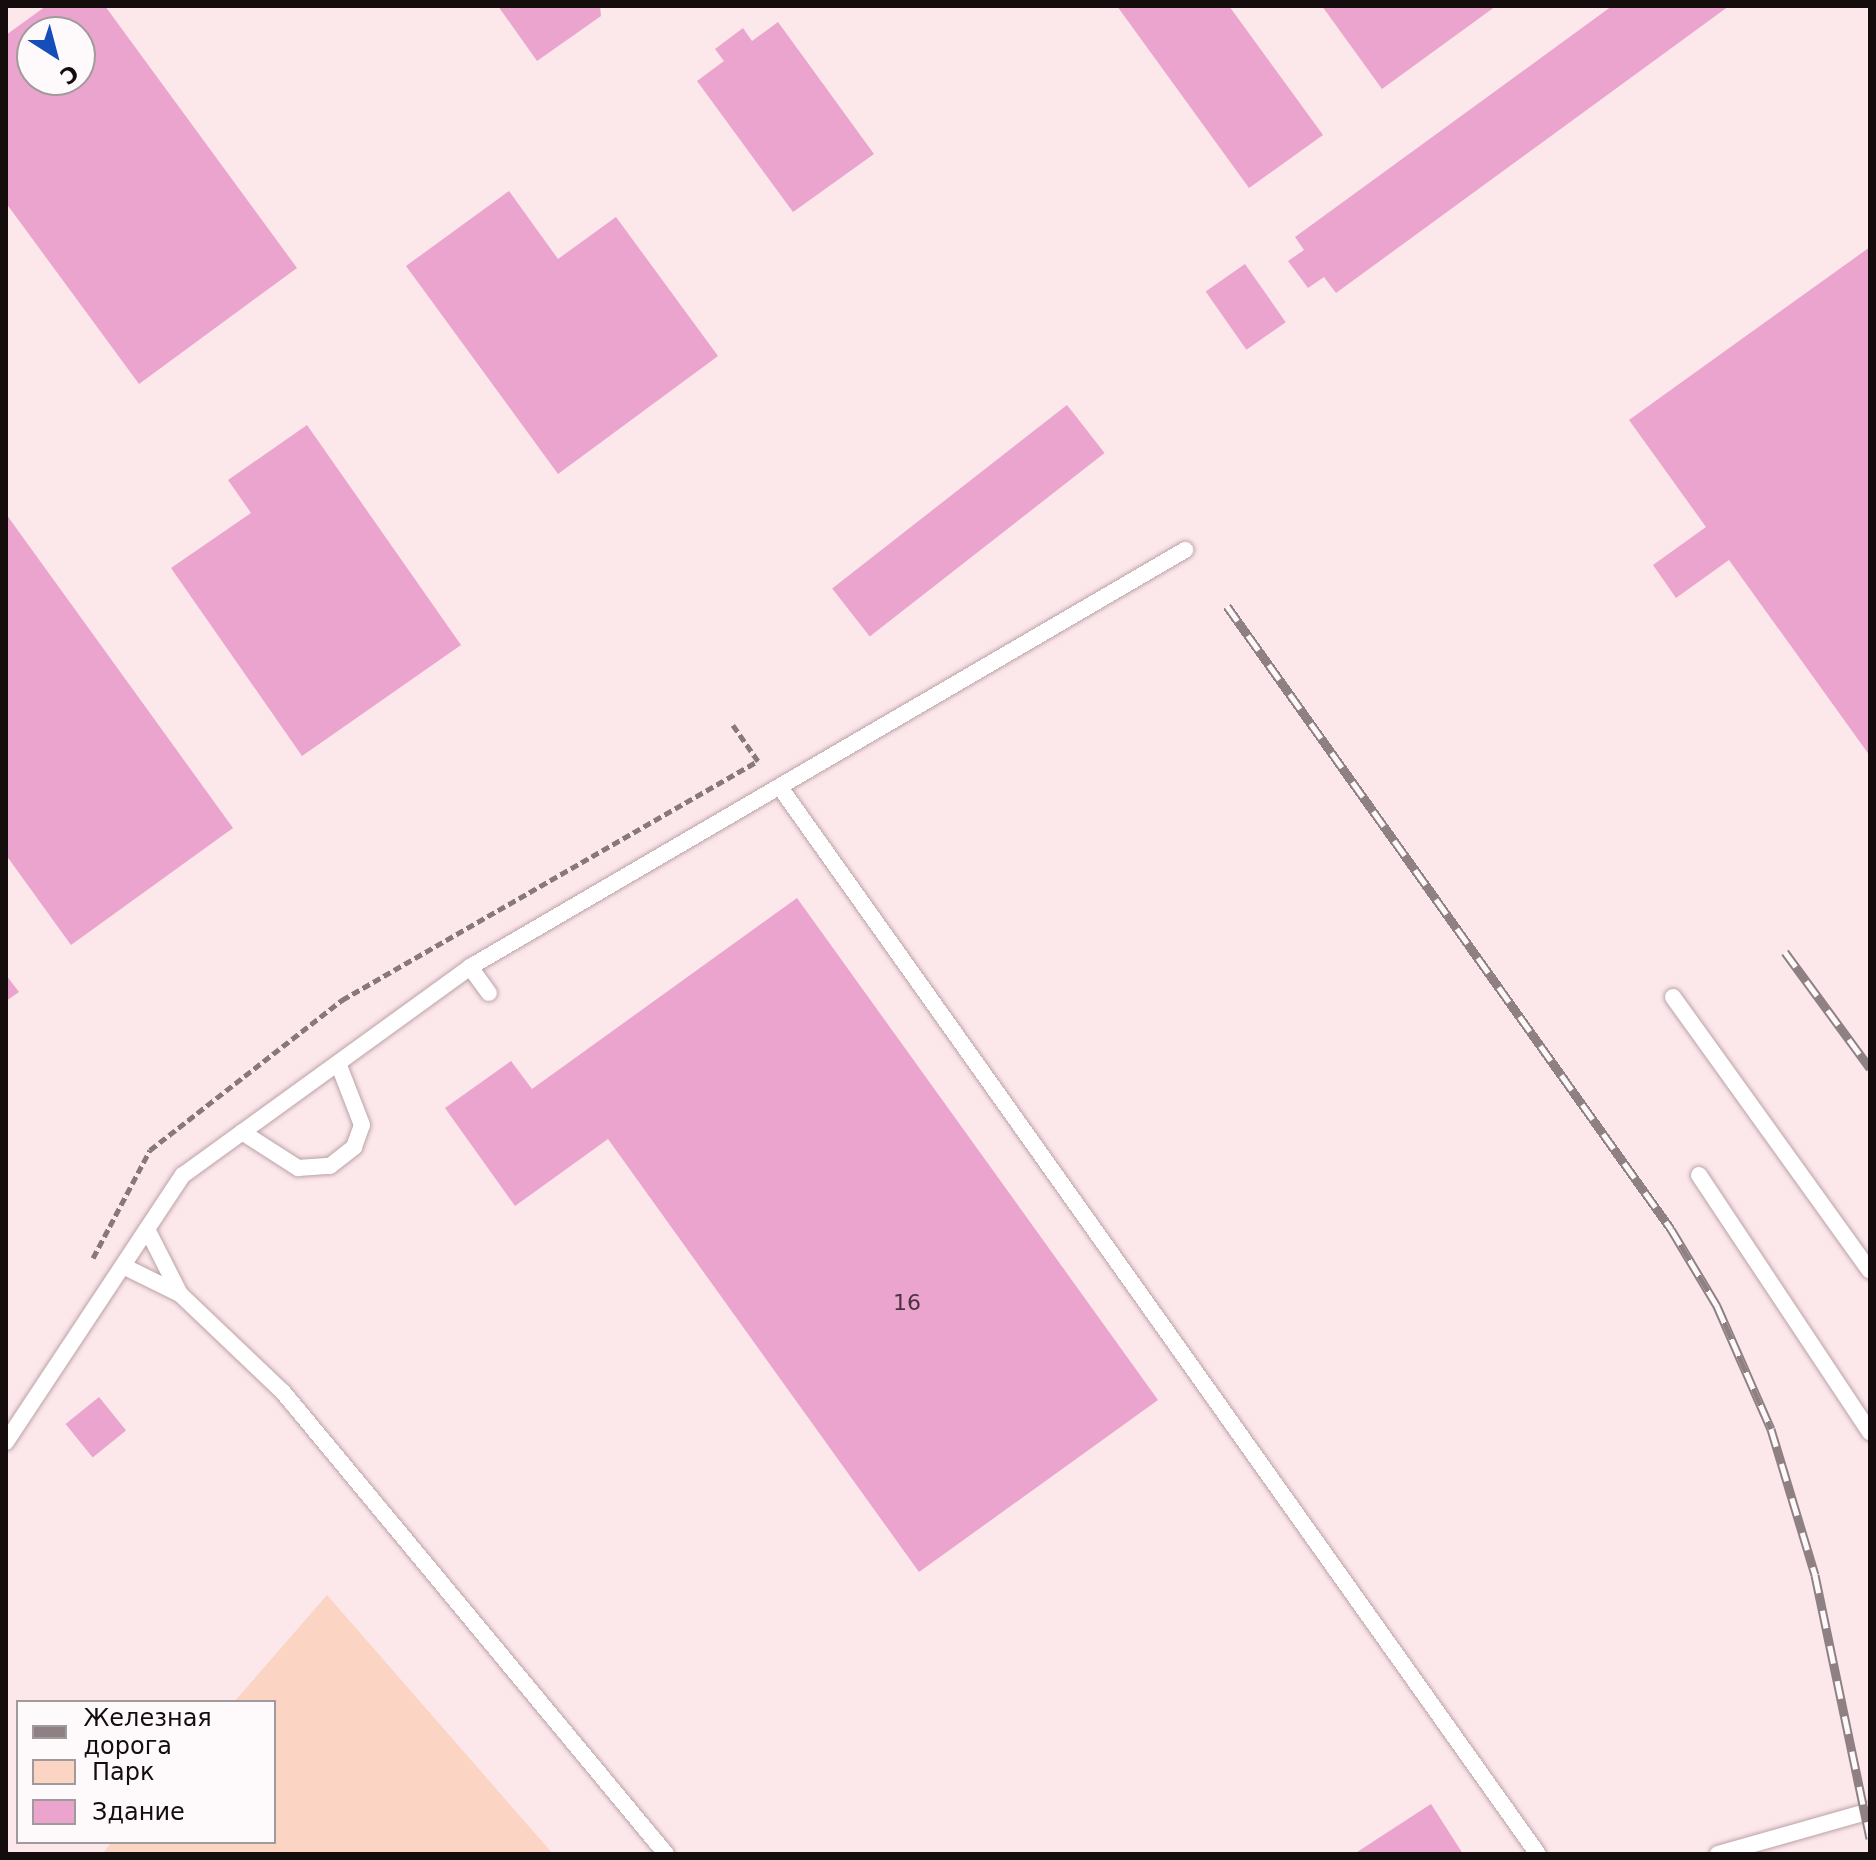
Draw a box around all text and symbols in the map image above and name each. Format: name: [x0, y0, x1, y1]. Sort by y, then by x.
north arrow: [16, 16, 96, 96]
text: С: [55, 59, 83, 89]
house number: 16: [893, 1290, 921, 1316]
legend: [16, 1700, 276, 1844]
text: Железная дорога: [83, 1704, 212, 1760]
text: Парк: [92, 1758, 154, 1786]
text: Здание: [92, 1798, 185, 1826]

